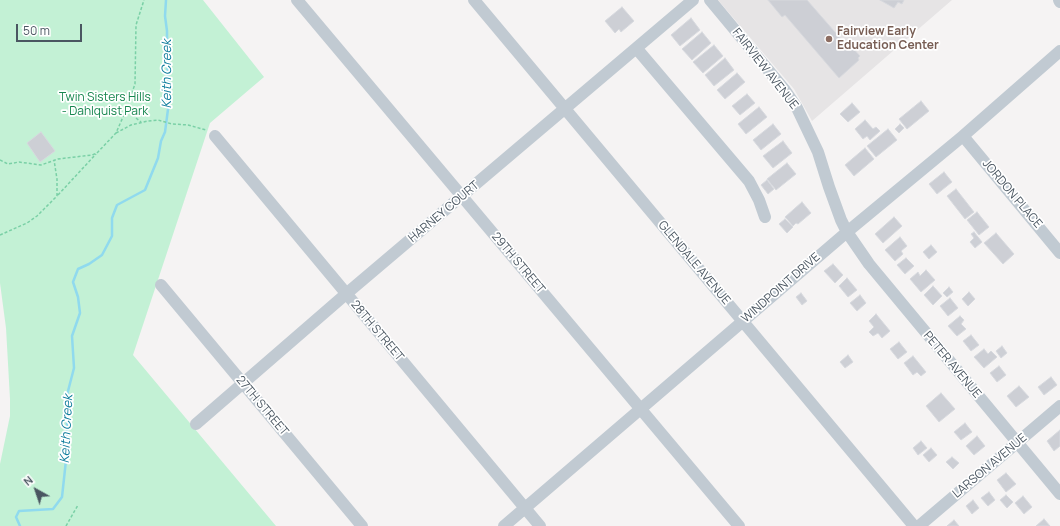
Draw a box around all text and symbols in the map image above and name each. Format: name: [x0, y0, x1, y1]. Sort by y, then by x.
scale bar: [18, 16, 84, 42]
text: 50 m: [23, 22, 50, 39]
place label: Fairview Early Education Center: [837, 25, 939, 53]
street label: FAIRVIEW AVENUE: [729, 26, 801, 112]
marker: Fairview Early Education Center: [824, 34, 834, 44]
water label: Keith Creek: [159, 40, 175, 108]
park label: Twin Sisters Hills - Dahlquist Park: [59, 91, 151, 119]
street label: JORDON PLACE: [979, 157, 1045, 231]
street label: HARNEY COURT: [406, 178, 482, 246]
street label: GLENDALE AVENUE: [655, 218, 733, 308]
street label: 29TH STREET: [488, 230, 548, 296]
street label: WINDPOINT DRIVE: [739, 250, 823, 326]
street label: 28TH STREET: [348, 298, 406, 364]
street label: PETER AVENUE: [920, 329, 984, 401]
street label: 27TH STREET: [233, 373, 291, 439]
water label: Keith Creek: [57, 394, 77, 464]
street label: LARSON AVENUE: [950, 431, 1030, 501]
north arrow: [16, 470, 56, 510]
text: N: [20, 472, 36, 489]

